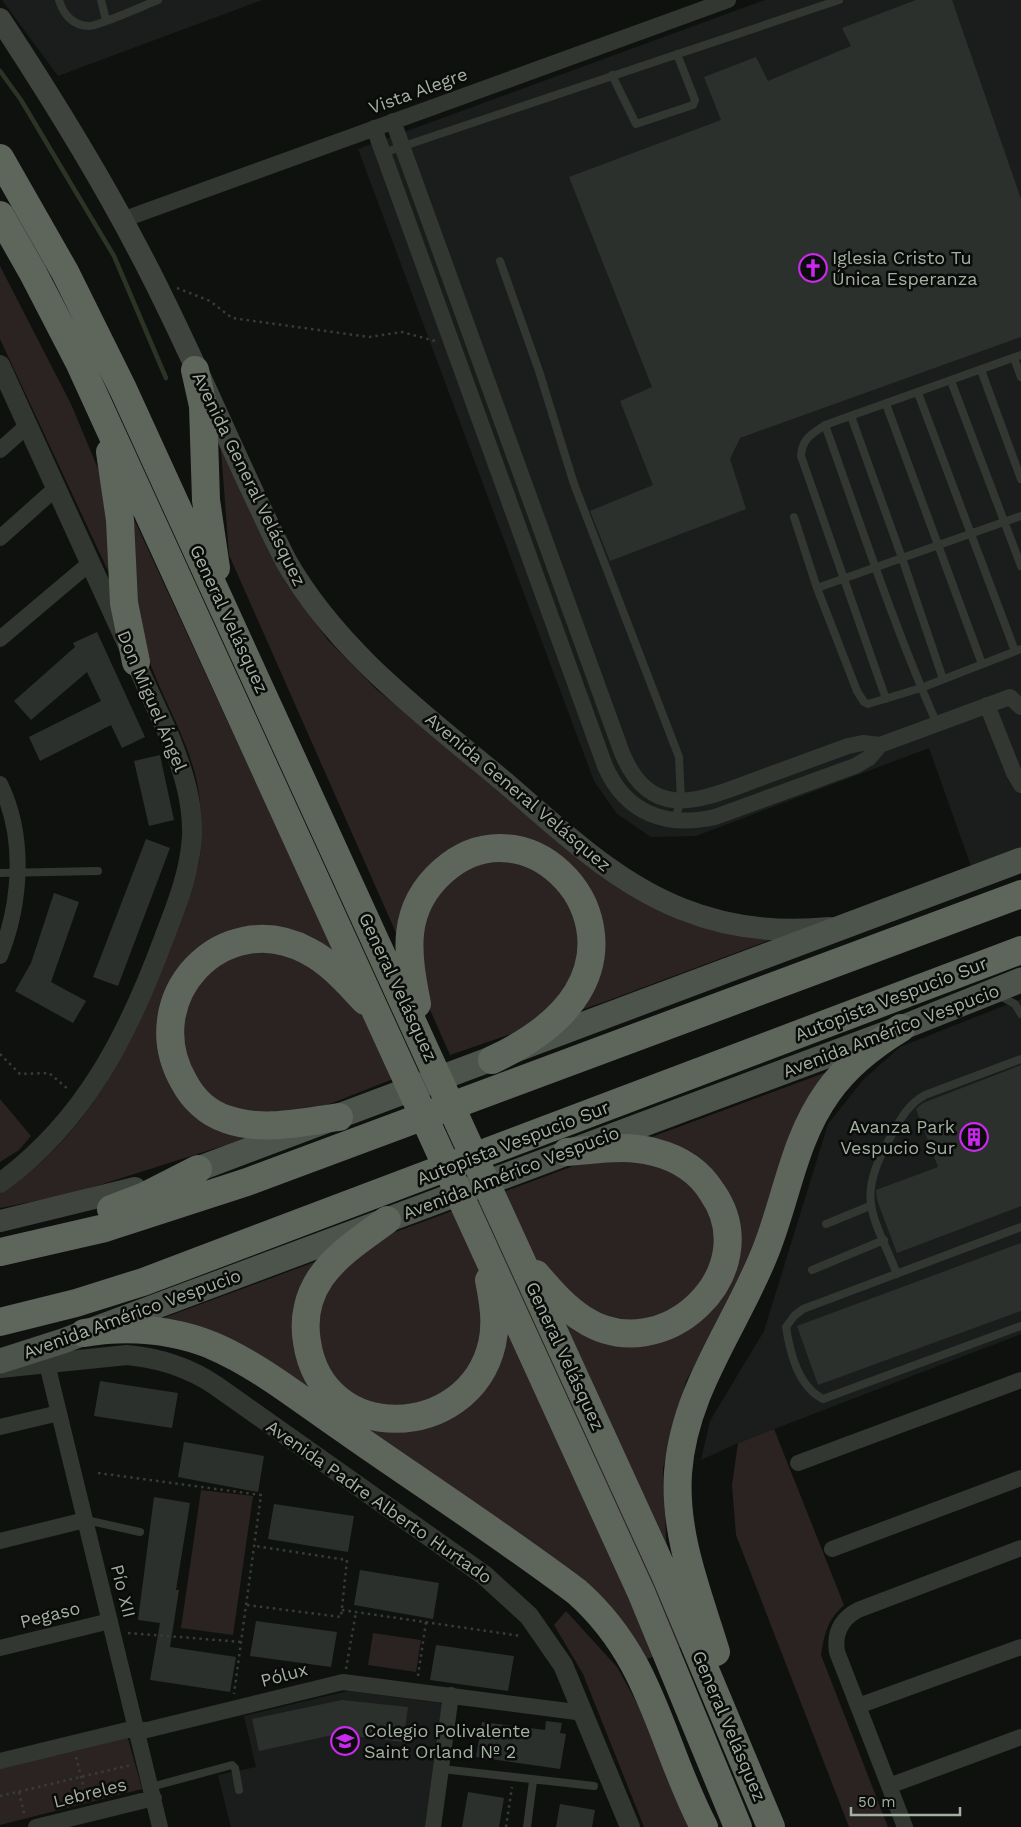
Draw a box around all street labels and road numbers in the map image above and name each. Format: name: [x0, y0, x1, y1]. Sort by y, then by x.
street label: Vista Alegre: [366, 63, 470, 118]
street label: Avenida General Velásquez: [188, 368, 311, 589]
street label: General Velásquez: [186, 541, 273, 696]
street label: Don Miguel Ángel: [113, 627, 192, 775]
street label: Avenida General Velásquez: [421, 708, 615, 875]
street label: General Velásquez: [355, 909, 442, 1064]
street label: Autopista Vespucio Sur: [792, 952, 990, 1045]
street label: Avenida Américo Vespucio: [780, 979, 1002, 1082]
street label: Autopista Vespucio Sur: [414, 1096, 612, 1189]
street label: Avenida Américo Vespucio: [400, 1121, 622, 1224]
street label: Avenida Américo Vespucio: [20, 1264, 244, 1363]
street label: General Velásquez: [522, 1278, 609, 1433]
street label: Avenida Padre Alberto Hurtado: [262, 1415, 496, 1588]
street label: Pío XII: [107, 1562, 140, 1620]
street label: Pegaso: [18, 1597, 82, 1632]
street label: General Velásquez: [688, 1647, 771, 1804]
street label: Pólux: [258, 1658, 310, 1691]
street label: Lebreles: [51, 1773, 129, 1812]

